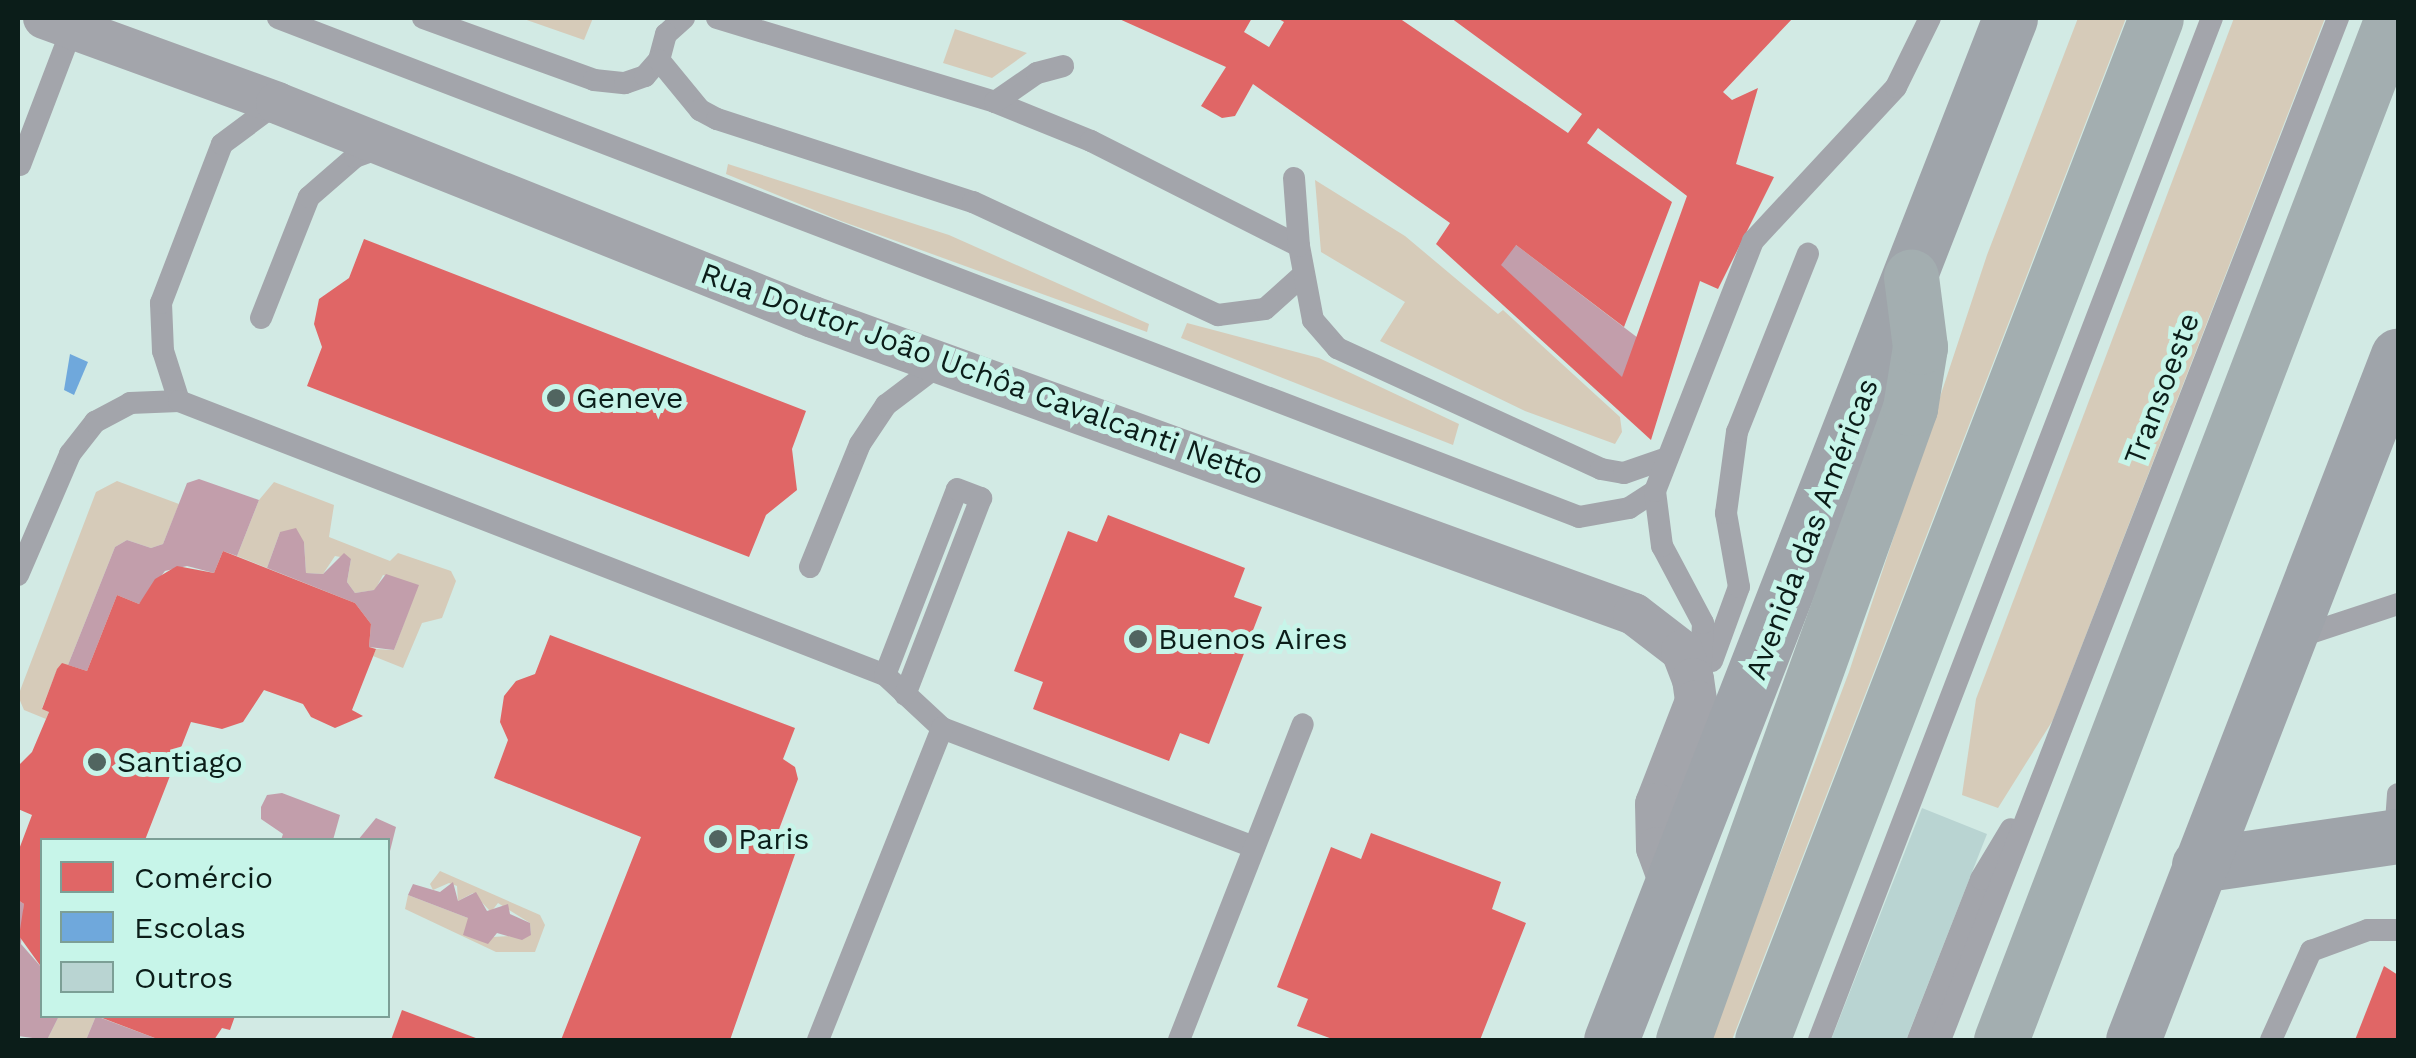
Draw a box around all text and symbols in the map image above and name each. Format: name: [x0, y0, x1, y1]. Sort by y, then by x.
street label: Rua Doutor João Uchôa Cavalcanti Netto: [694, 255, 1270, 493]
street label: Transoeste: [2116, 308, 2208, 470]
street label: Avenida das Américas: [1738, 372, 1886, 686]
place label: Geneve: [576, 380, 683, 416]
marker: Geneve: [545, 387, 567, 409]
place label: Buenos Aires: [1158, 621, 1349, 657]
marker: Buenos Aires: [1127, 628, 1149, 650]
place label: Santiago: [117, 744, 243, 780]
marker: Santiago: [86, 751, 108, 773]
place label: Paris: [738, 821, 809, 857]
marker: Paris: [707, 828, 729, 850]
legend: [40, 838, 390, 1018]
text: Comércio: [134, 860, 273, 895]
text: Escolas: [134, 910, 246, 945]
text: Outros: [134, 960, 233, 995]

